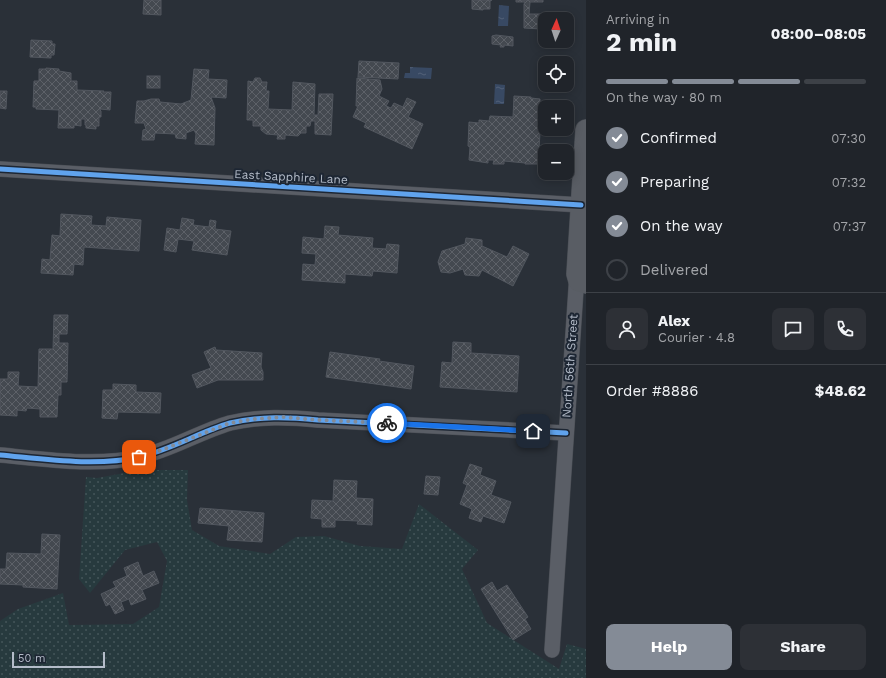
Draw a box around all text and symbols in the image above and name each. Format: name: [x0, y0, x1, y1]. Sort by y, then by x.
north arrow: [538, 12, 574, 48]
map controls: [538, 12, 574, 180]
text: Arriving in: [606, 12, 670, 27]
text: 08:00–08:05: [771, 25, 866, 43]
text: 2 min: [606, 27, 677, 57]
button: locate: [538, 56, 574, 92]
text: On the way · 80 m: [606, 90, 722, 105]
button: +: [538, 100, 574, 136]
icon: check: [606, 127, 628, 149]
text: Confirmed: [640, 129, 717, 147]
text: 07:30: [831, 131, 866, 146]
button: −: [538, 144, 574, 180]
street label: East Sapphire Lane: [234, 167, 348, 187]
icon: check: [606, 171, 628, 193]
text: Preparing: [640, 173, 709, 191]
text: 07:32: [832, 175, 866, 190]
icon: check: [606, 215, 628, 237]
text: On the way: [640, 217, 722, 235]
text: 07:37: [833, 219, 866, 234]
text: Delivered: [640, 261, 708, 279]
button: person: [606, 308, 648, 350]
button: chat: [772, 308, 814, 350]
button: phone: [824, 308, 866, 350]
text: Alex: [658, 312, 690, 330]
street label: North 56th Street: [559, 314, 581, 418]
text: Courier · 4.8: [658, 330, 735, 345]
text: Order #8886: [606, 382, 698, 400]
text: $48.62: [815, 382, 866, 400]
courier: [367, 403, 407, 443]
icon: bike: [376, 412, 398, 434]
pin: [516, 414, 550, 448]
icon: home: [522, 420, 544, 442]
pin: [122, 440, 156, 474]
icon: bag: [128, 446, 150, 468]
button: Help: [606, 624, 732, 670]
button: Share: [740, 624, 866, 670]
scale bar: [12, 650, 105, 669]
text: 50 m: [18, 652, 45, 665]

